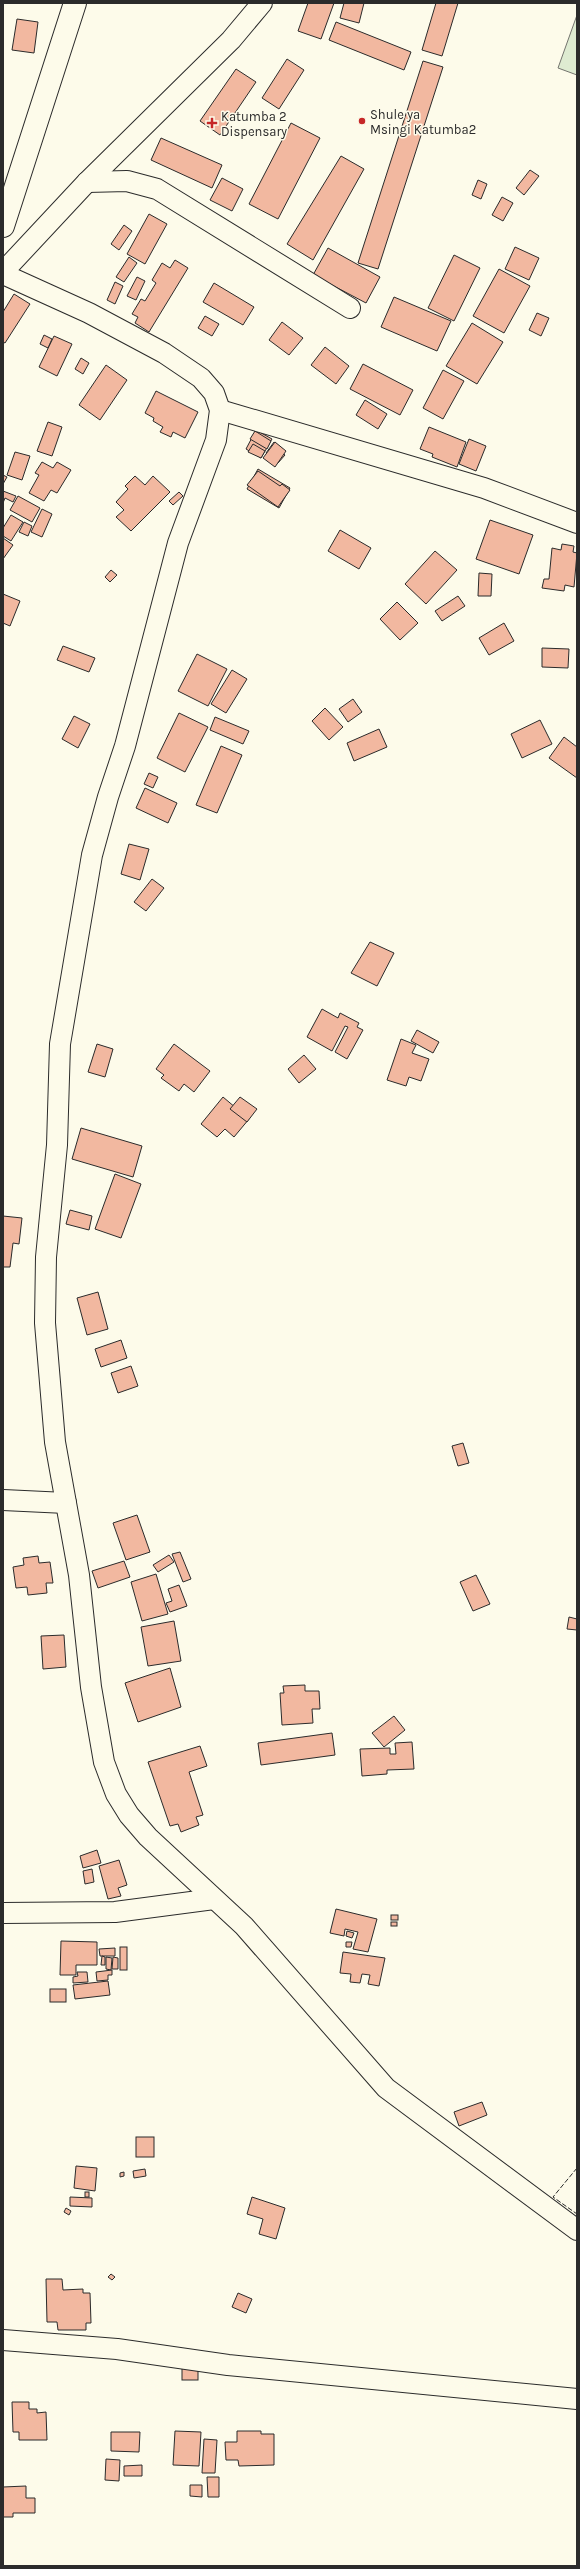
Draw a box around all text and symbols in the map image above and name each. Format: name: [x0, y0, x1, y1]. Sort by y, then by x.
place label: Shule ya Msingi Katumba2: [370, 107, 476, 137]
place label: Katumba 2 Dispensary: [221, 109, 287, 139]
marker: Shule ya Msingi Katumba2: [357, 116, 367, 126]
marker: Katumba 2 Dispensary: [206, 117, 218, 129]

